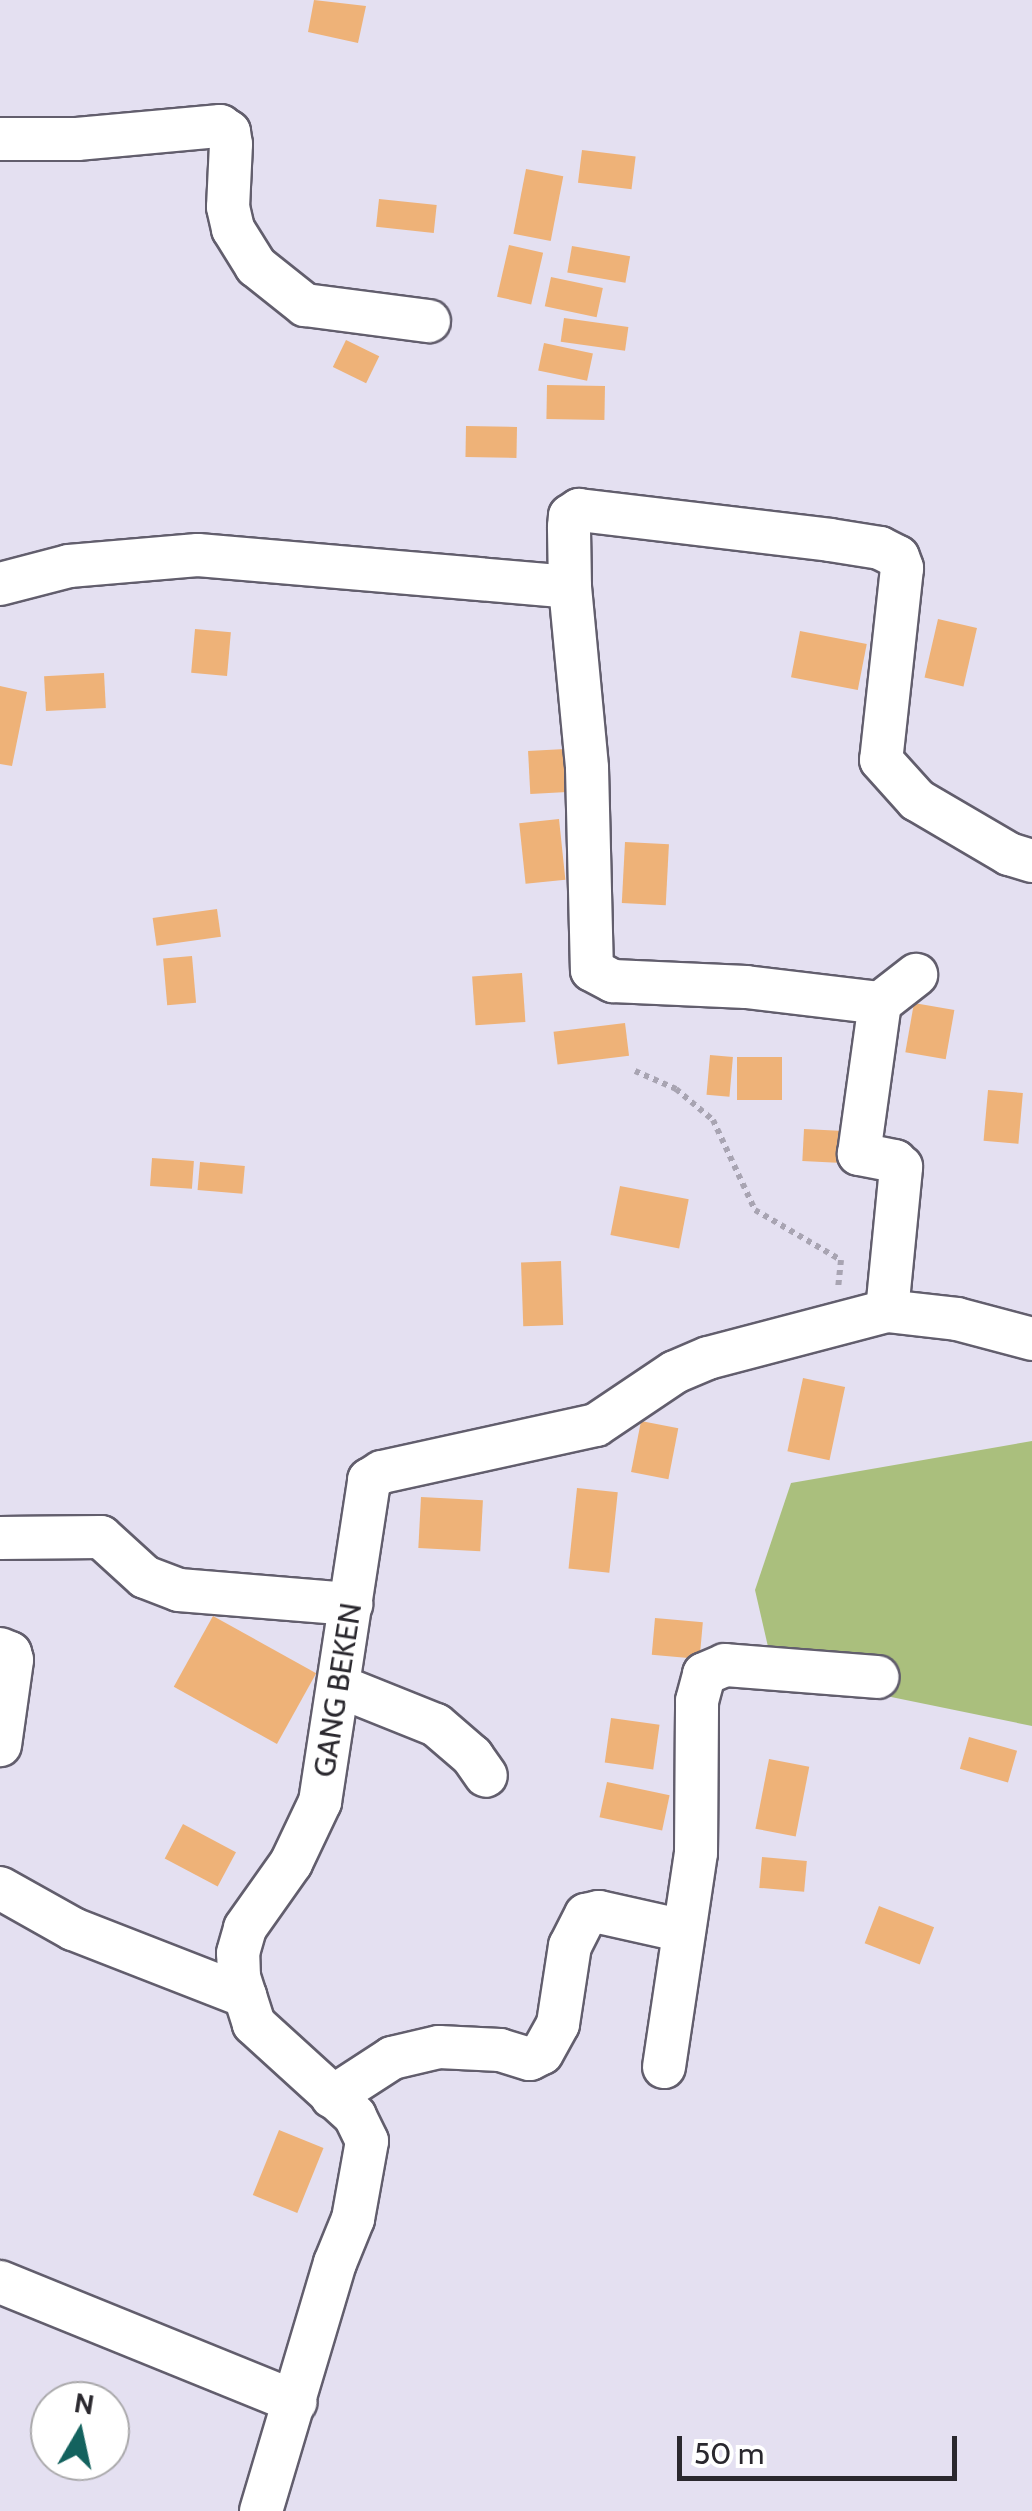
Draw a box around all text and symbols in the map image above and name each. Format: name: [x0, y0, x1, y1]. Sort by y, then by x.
street label: GANG BEKEN: [306, 1600, 370, 1780]
north arrow: [30, 2381, 130, 2481]
text: N: [72, 2385, 97, 2422]
scale bar: [682, 2416, 962, 2478]
text: 50 m: [694, 2435, 764, 2472]

